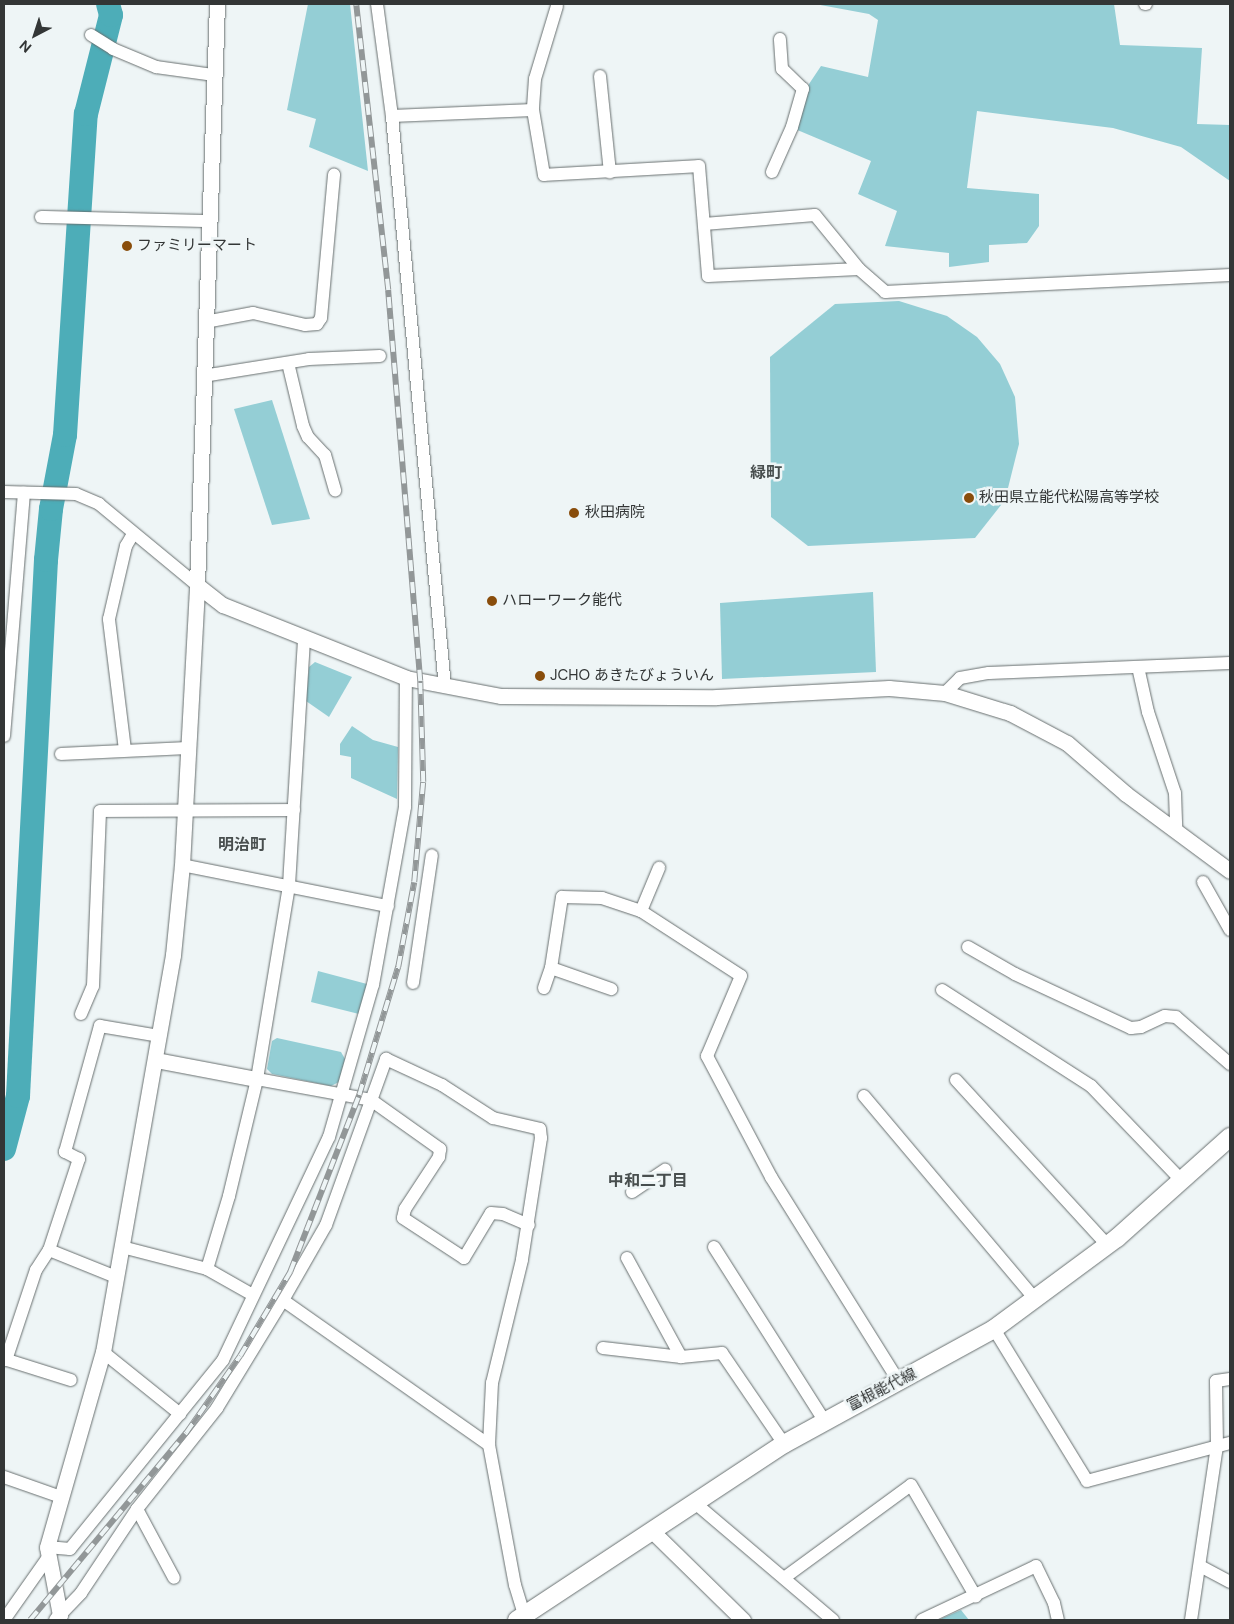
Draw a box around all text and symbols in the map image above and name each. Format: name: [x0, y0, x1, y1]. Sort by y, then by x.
north arrow: [10, 10, 60, 60]
text: N: [16, 36, 35, 57]
place label: ファミリーマート: [137, 237, 257, 255]
marker: ファミリーマート: [121, 240, 133, 252]
district label: 緑町: [750, 463, 782, 483]
place label: 秋田県立能代松陽高等学校: [979, 489, 1159, 507]
marker: 秋田県立能代松陽高等学校: [963, 492, 975, 504]
place label: 秋田病院: [585, 504, 645, 522]
marker: 秋田病院: [567, 506, 581, 520]
place label: ハローワーク能代: [502, 592, 622, 610]
marker: ハローワーク能代: [486, 595, 498, 607]
place label: JCHO あきたびょういん: [550, 667, 714, 685]
marker: JCHO あきたびょういん: [534, 670, 546, 682]
district label: 明治町: [218, 835, 266, 855]
district label: 中和二丁目: [608, 1171, 688, 1191]
street label: 富根能代線: [845, 1365, 919, 1415]

